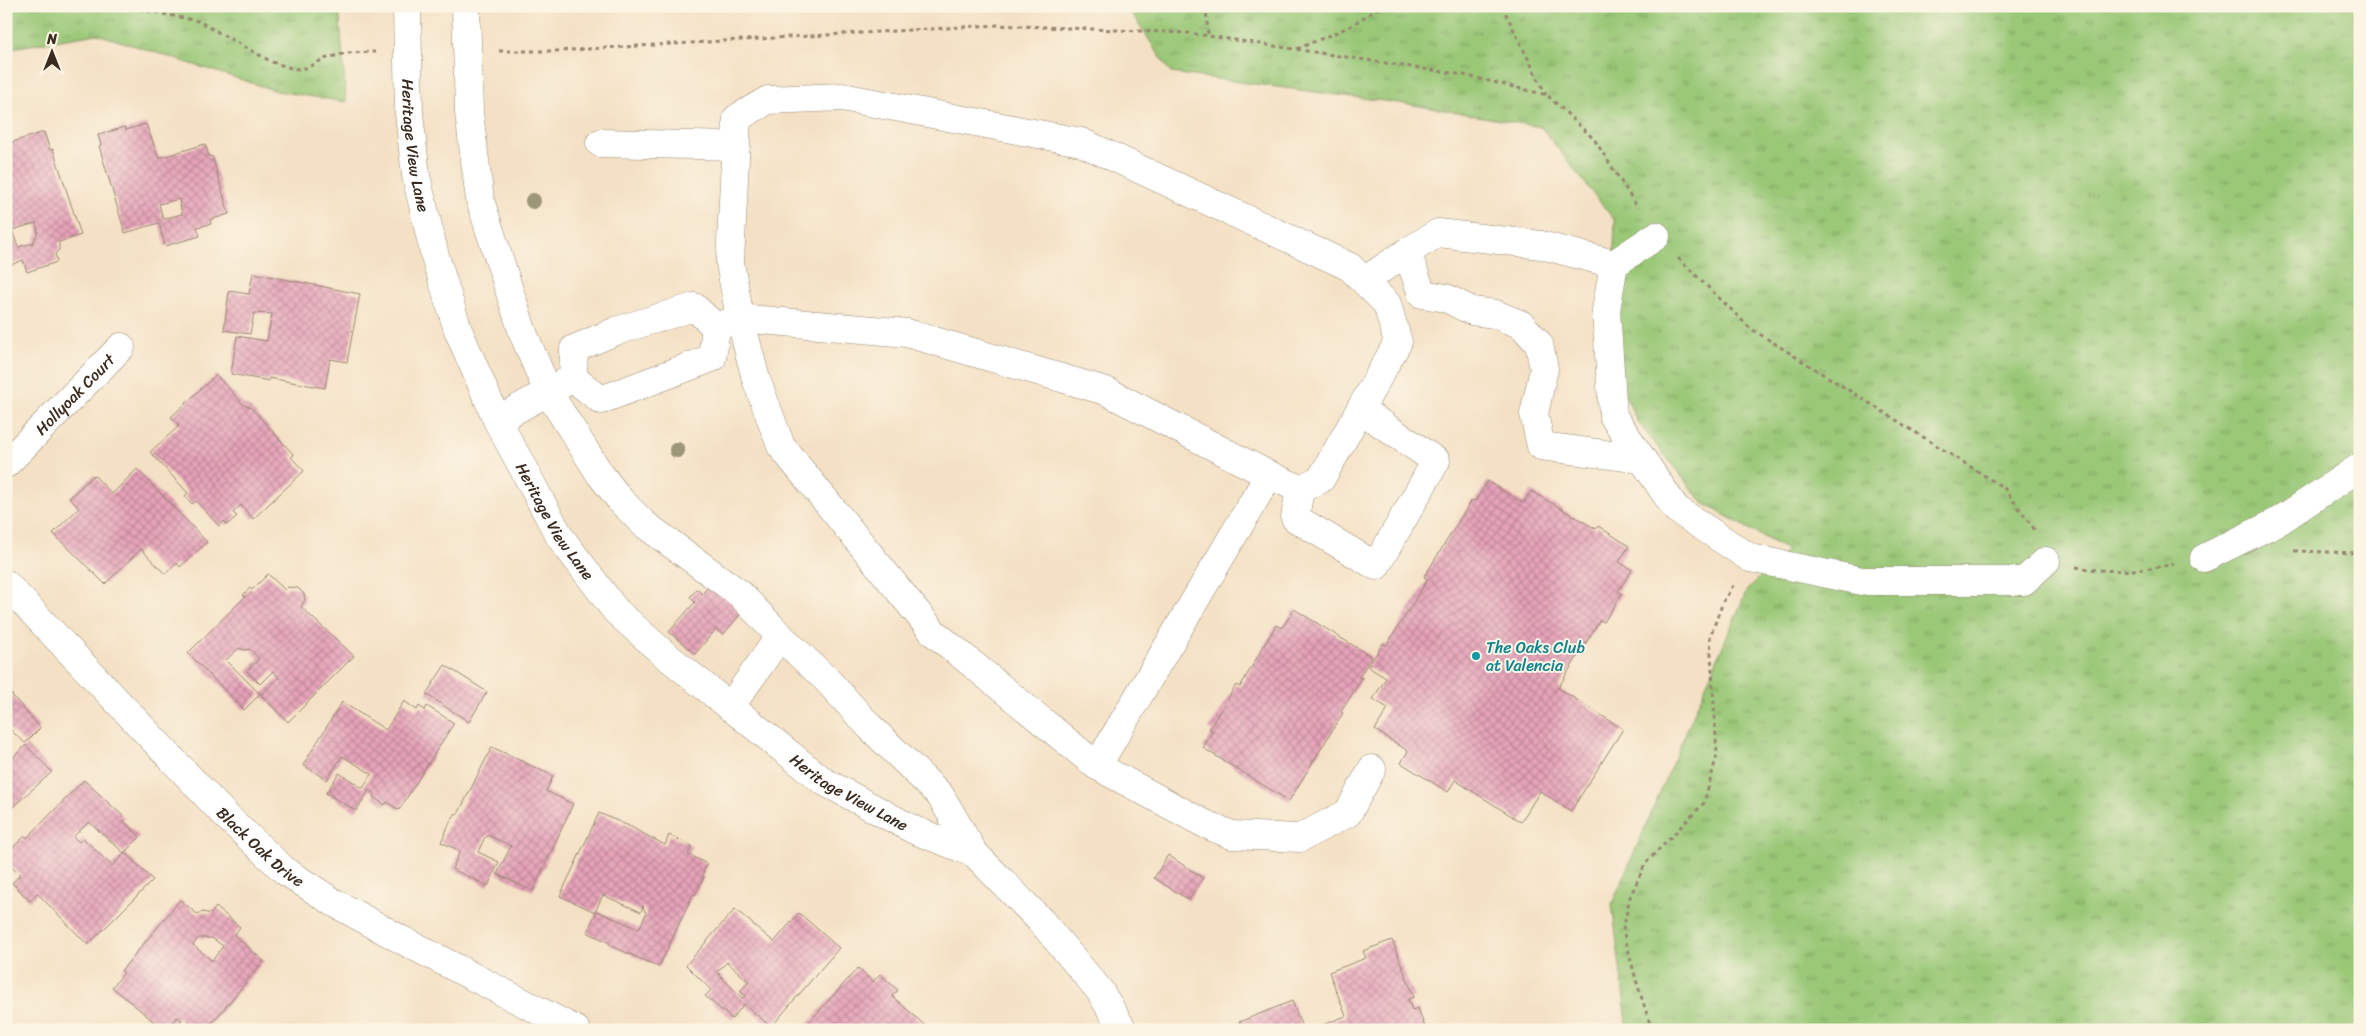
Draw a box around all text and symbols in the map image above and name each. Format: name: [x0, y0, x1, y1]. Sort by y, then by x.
text: N: [46, 27, 57, 52]
north arrow: [28, 28, 78, 78]
street label: Heritage View Lane: [394, 79, 439, 215]
street label: Hollyoak Court: [27, 346, 122, 442]
street label: Heritage View Lane: [508, 457, 602, 586]
place label: The Oaks Club at Valencia: [1486, 633, 1585, 680]
marker: The Oaks Club at Valencia: [1470, 650, 1482, 662]
street label: Heritage View Lane: [783, 745, 914, 839]
street label: Black Oak Drive: [209, 799, 310, 895]

